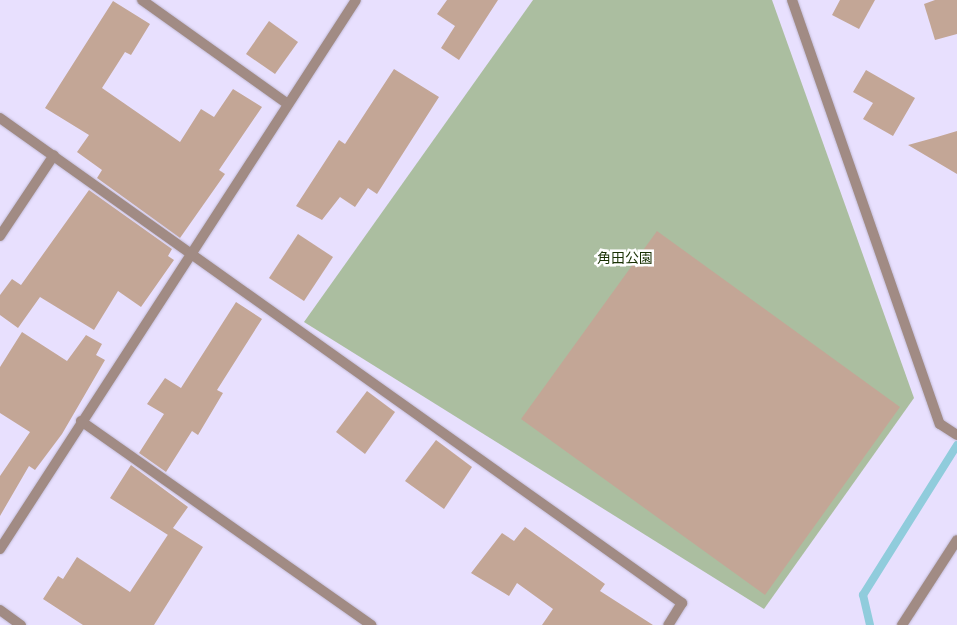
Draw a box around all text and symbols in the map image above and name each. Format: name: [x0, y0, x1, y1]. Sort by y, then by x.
park label: 角田公園: [597, 250, 653, 266]

